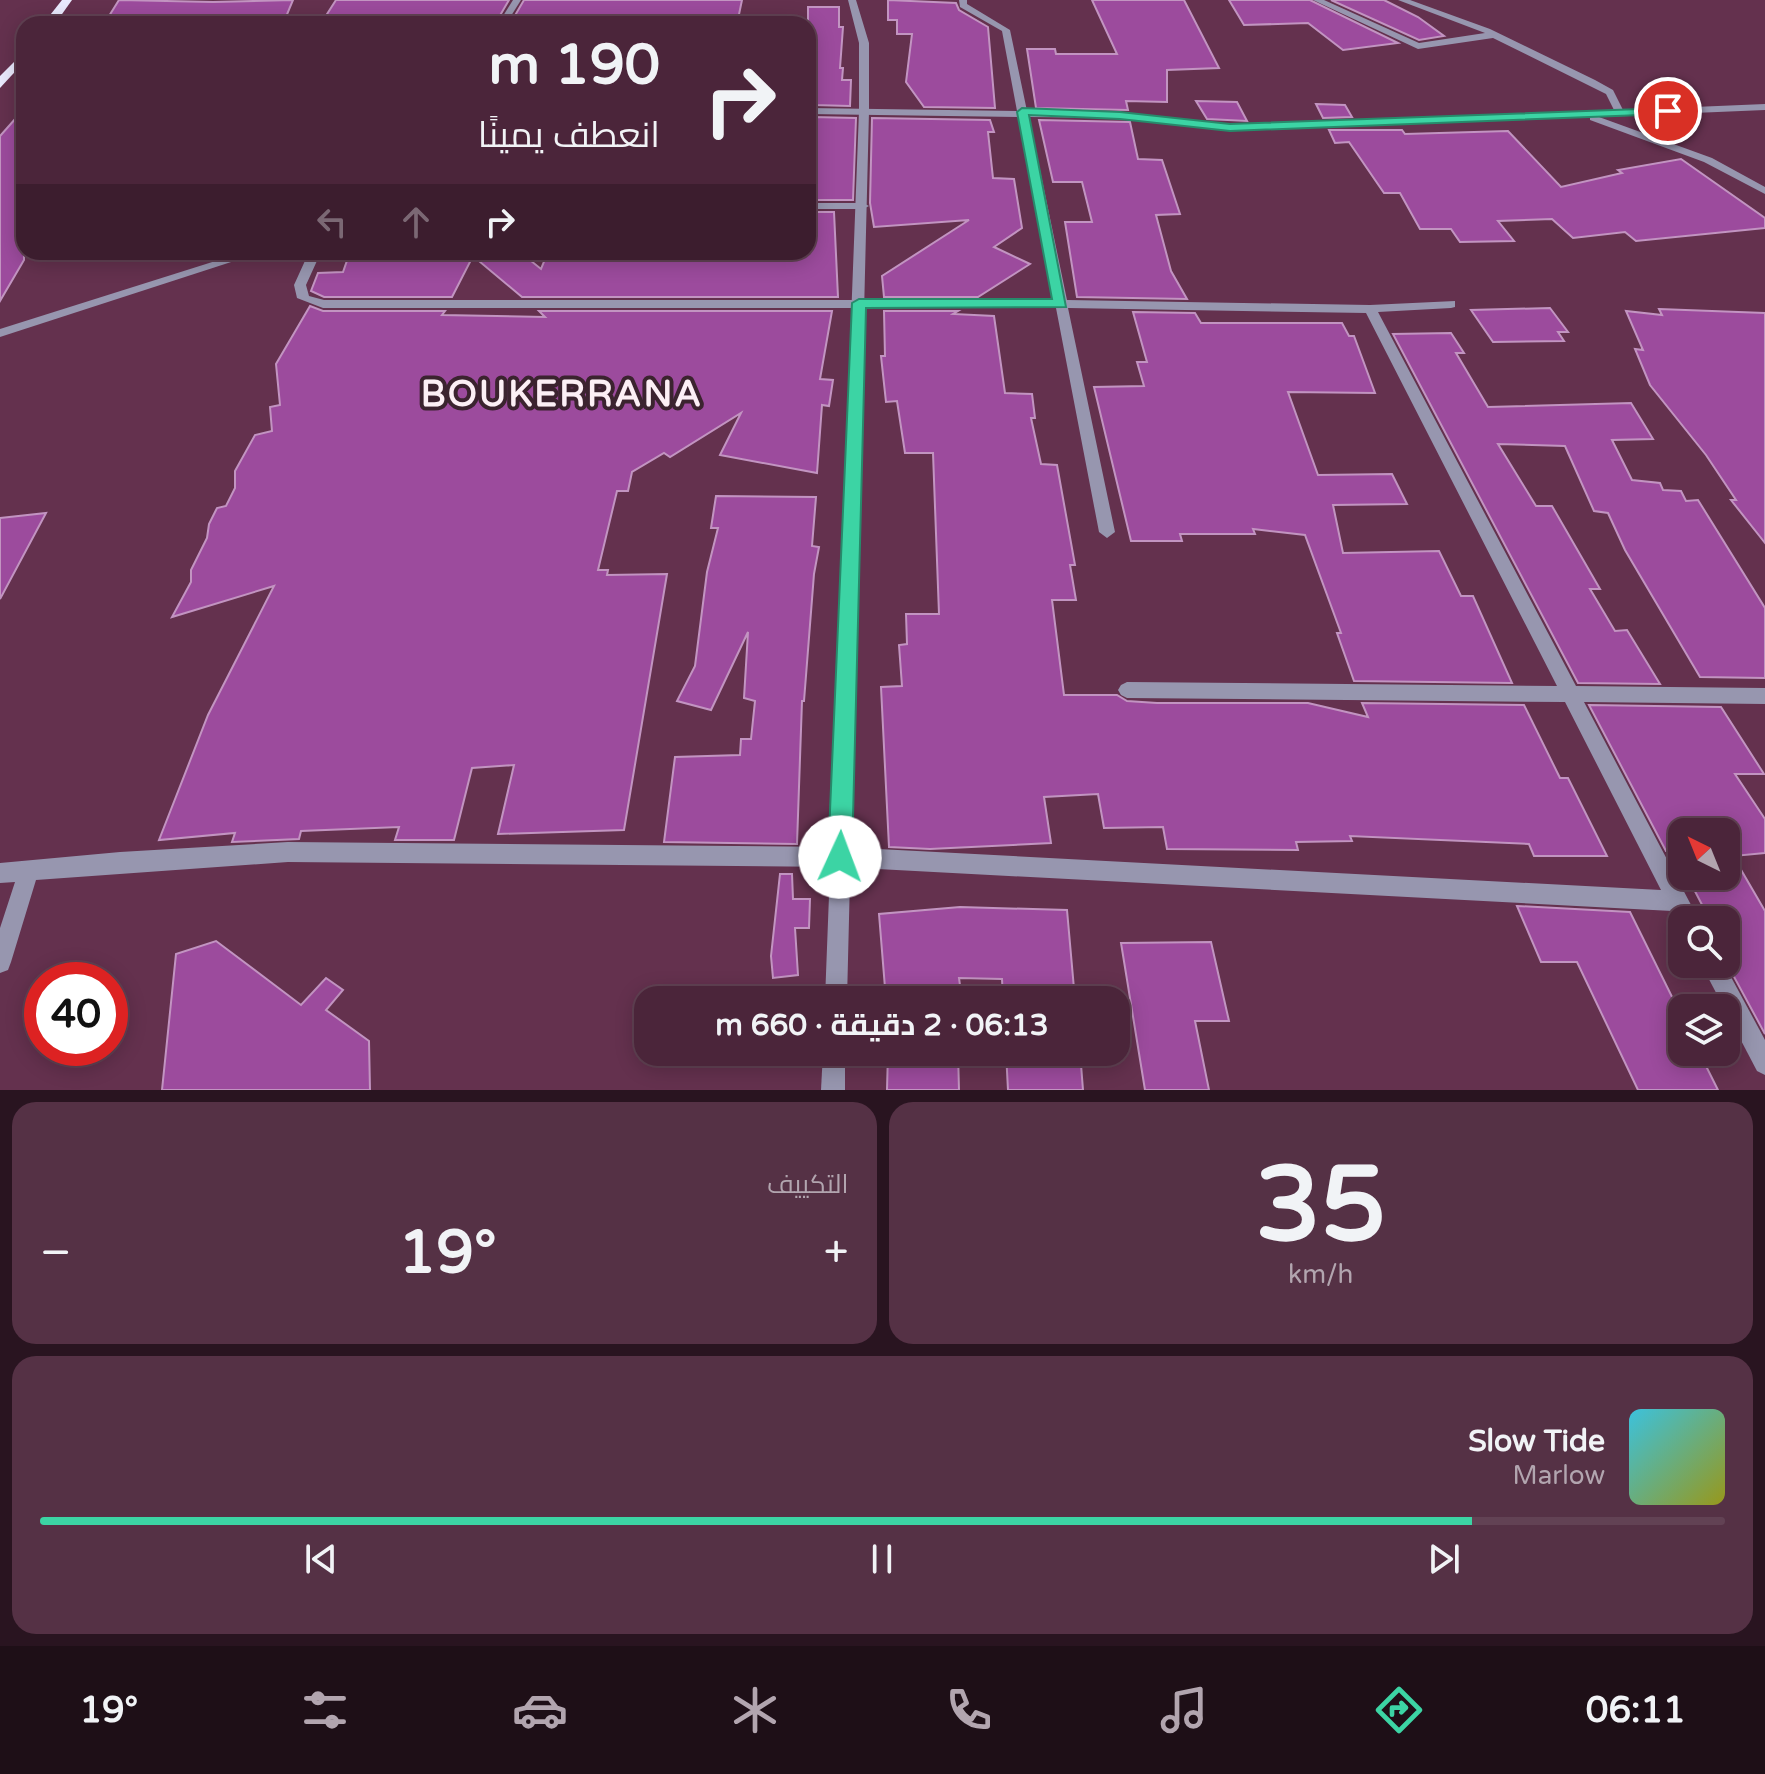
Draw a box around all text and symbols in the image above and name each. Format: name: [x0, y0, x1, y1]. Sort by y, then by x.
text: 190 m: [489, 32, 660, 99]
icon: right: [688, 48, 792, 152]
pin: [1634, 77, 1702, 145]
icon: arrive: [1646, 89, 1690, 133]
text: انعطف يمينًا: [478, 114, 660, 157]
icon: left: [310, 200, 354, 244]
icon: ahead: [394, 200, 438, 244]
icon: right: [478, 200, 522, 244]
district label: BOUKERRANA: [421, 373, 703, 416]
position arrow: [798, 815, 882, 899]
north arrow: [1668, 818, 1740, 890]
map controls: [1668, 818, 1740, 1066]
button: search: [1668, 906, 1740, 978]
speed limit sign: 40: [24, 962, 128, 1066]
button: layers: [1668, 994, 1740, 1066]
text: 06:13 · 2 دقيقة · 660 m: [715, 1007, 1049, 1044]
text: 35: [1255, 1144, 1386, 1269]
text: التكييف: [767, 1169, 849, 1200]
text: 19°: [399, 1217, 497, 1289]
text: −: [40, 1227, 71, 1280]
text: +: [824, 1227, 848, 1280]
text: km/h: [1288, 1259, 1353, 1290]
text: Slow Tide: [1468, 1423, 1605, 1460]
text: Marlow: [1513, 1460, 1605, 1491]
icon: previous: [299, 1537, 343, 1581]
icon: pause: [860, 1537, 904, 1581]
icon: next: [1422, 1537, 1466, 1581]
icon: filters: [297, 1682, 353, 1738]
icon: car: [512, 1682, 568, 1738]
icon: climate: [727, 1682, 783, 1738]
icon: phone: [941, 1682, 997, 1738]
icon: music: [1156, 1682, 1212, 1738]
icon: directions: [1371, 1682, 1427, 1738]
text: 19°: [79, 1689, 138, 1732]
text: 06:11: [1586, 1689, 1686, 1732]

